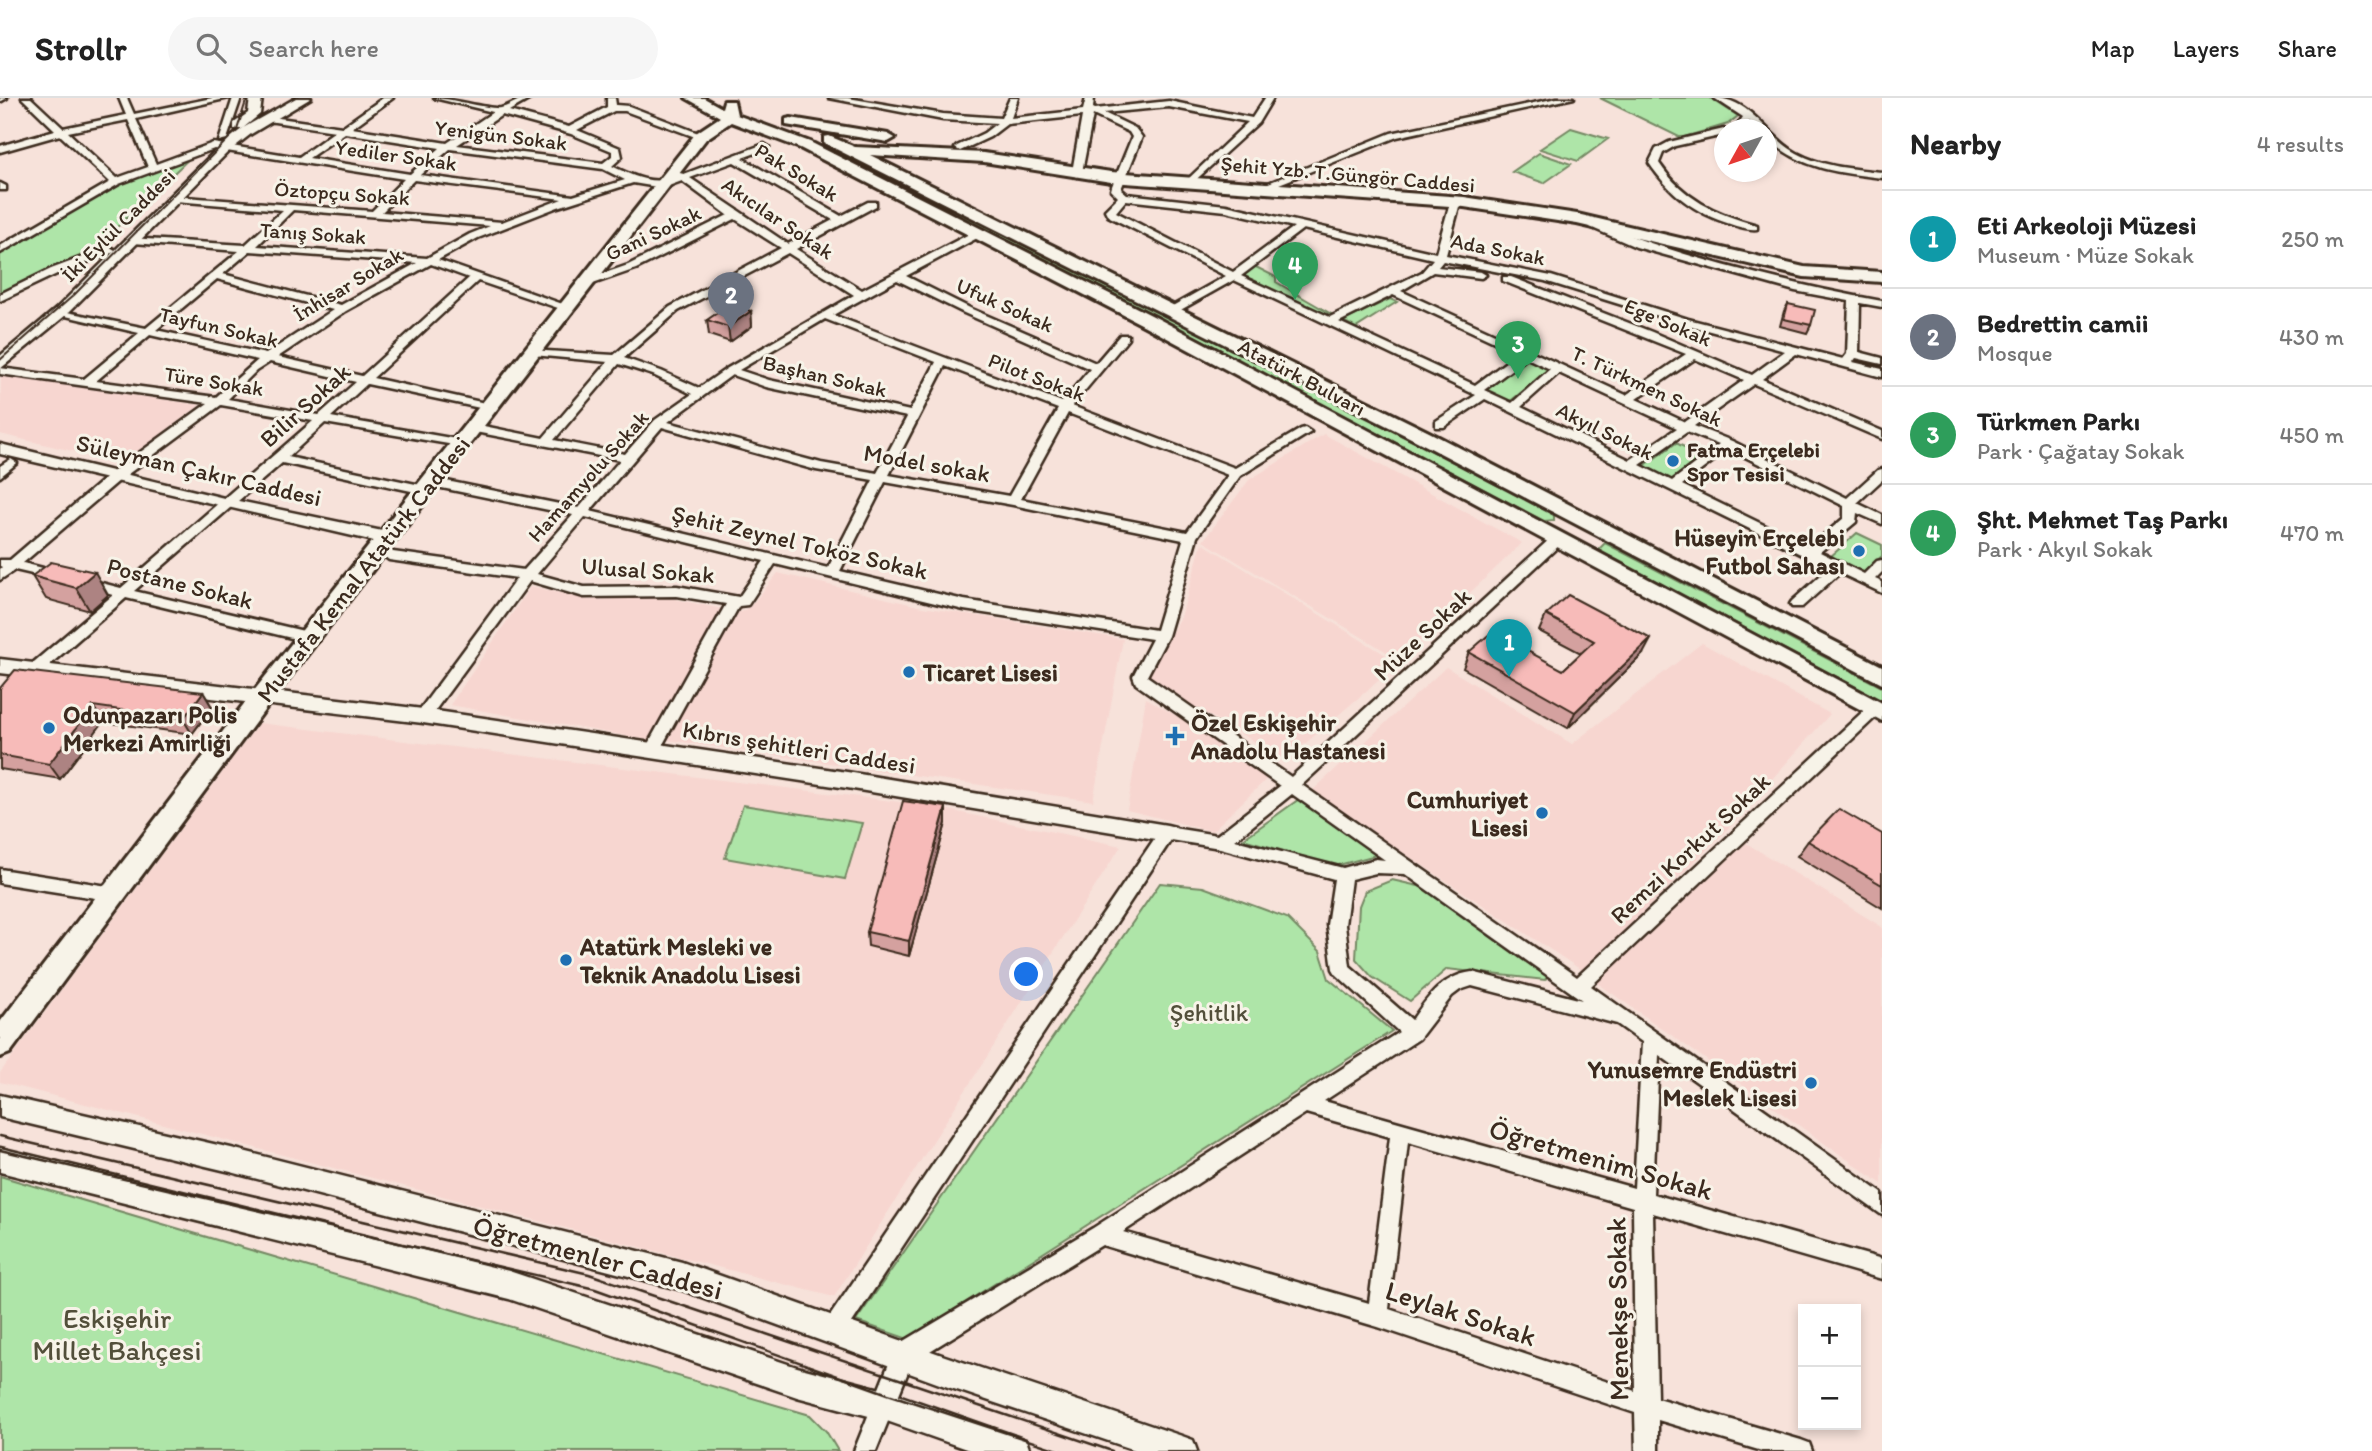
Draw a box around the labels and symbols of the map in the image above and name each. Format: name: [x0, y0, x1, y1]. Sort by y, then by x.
street label: Yenigün Sokak: [433, 114, 569, 156]
north arrow: [1714, 119, 1777, 182]
street label: Yediler Sokak: [334, 134, 459, 176]
street label: Pak Sokak: [751, 137, 843, 207]
street label: Şehit Yzb. T.Güngör Caddesi: [1220, 150, 1476, 198]
street label: İki Eylül Caddesi: [56, 163, 180, 287]
street label: Akıcılar Sokak: [717, 171, 839, 265]
street label: Öztopçu Sokak: [273, 176, 411, 210]
street label: Gani Sokak: [601, 200, 705, 266]
street label: Tanış Sokak: [259, 217, 367, 249]
street label: Ada Sokak: [1449, 228, 1547, 270]
street label: İnhisar Sokak: [289, 241, 408, 327]
pin: 4: [1272, 242, 1318, 300]
pin: 2: [708, 272, 754, 330]
street label: Ufuk Sokak: [952, 272, 1058, 338]
street label: Ege Sokak: [1621, 293, 1715, 352]
street label: Tayfun Sokak: [157, 301, 281, 353]
pin: 3: [1495, 321, 1541, 379]
street label: Atatürk Bulvarı: [1234, 333, 1370, 421]
street label: T. Türkmen Sokak: [1568, 340, 1726, 432]
street label: Pilot Sokak: [985, 347, 1089, 407]
street label: Başhan Sokak: [761, 350, 890, 402]
street label: Bilir Sokak: [254, 356, 357, 453]
street label: Türe Sokak: [163, 361, 265, 401]
street label: Akyıl Sokak: [1552, 397, 1658, 465]
street label: Hamamyolu Sokak: [522, 405, 654, 547]
street label: Süleyman Çakır Caddesi: [74, 428, 324, 512]
street label: Mustafa Kemal Atatürk Caddesi: [250, 430, 476, 708]
place label: Fatma Erçelebi Spor Tesisi: [1687, 437, 1820, 487]
street label: Model sokak: [861, 438, 993, 488]
marker: Fatma Erçelebi Spor Tesisi: [1665, 453, 1681, 469]
street label: Şehit Zeynel Toköz Sokak: [669, 498, 931, 586]
place label: Hüseyin Erçelebi Futbol Sahası: [1674, 523, 1845, 580]
marker: Hüseyin Erçelebi Futbol Sahası: [1851, 543, 1867, 559]
street label: Postane Sokak: [104, 551, 256, 615]
street label: Ulusal Sokak: [580, 551, 716, 589]
street label: Müze Sokak: [1367, 581, 1477, 687]
pin: 1: [1486, 619, 1532, 677]
place label: Ticaret Lisesi: [922, 658, 1058, 687]
marker: Ticaret Lisesi: [901, 664, 917, 680]
place label: Odunpazarı Polis Merkezi Amirliği: [63, 700, 237, 758]
place label: Özel Eskişehir Anadolu Hastanesi: [1190, 708, 1386, 765]
street label: Kıbrıs şehitleri Caddesi: [680, 714, 918, 780]
marker: Odunpazarı Polis Merkezi Amirliği: [41, 720, 57, 736]
marker: Özel Eskişehir Anadolu Hastanesi: [1165, 726, 1185, 746]
street label: Remzi Korkut Sokak: [1604, 766, 1776, 930]
place label: Cumhuriyet Lisesi: [1407, 785, 1528, 842]
marker: Cumhuriyet Lisesi: [1534, 805, 1550, 821]
place label: Atatürk Mesleki ve Teknik Anadolu Lisesi: [579, 932, 801, 989]
marker: Atatürk Mesleki ve Teknik Anadolu Lisesi: [558, 952, 574, 968]
your location: [1009, 957, 1043, 991]
park label: Şehitlik: [1170, 998, 1249, 1027]
place label: Yunusemre Endüstri Meslek Lisesi: [1587, 1055, 1797, 1112]
marker: Yunusemre Endüstri Meslek Lisesi: [1803, 1075, 1819, 1091]
street label: Öğretmenim Sokak: [1485, 1111, 1717, 1207]
street label: Öğretmenler Caddesi: [469, 1207, 727, 1307]
street label: Menekşe Sokak: [1598, 1216, 1636, 1401]
street label: Leylak Sokak: [1381, 1273, 1541, 1353]
park label: Eskişehir Millet Bahçesi: [33, 1301, 201, 1367]

